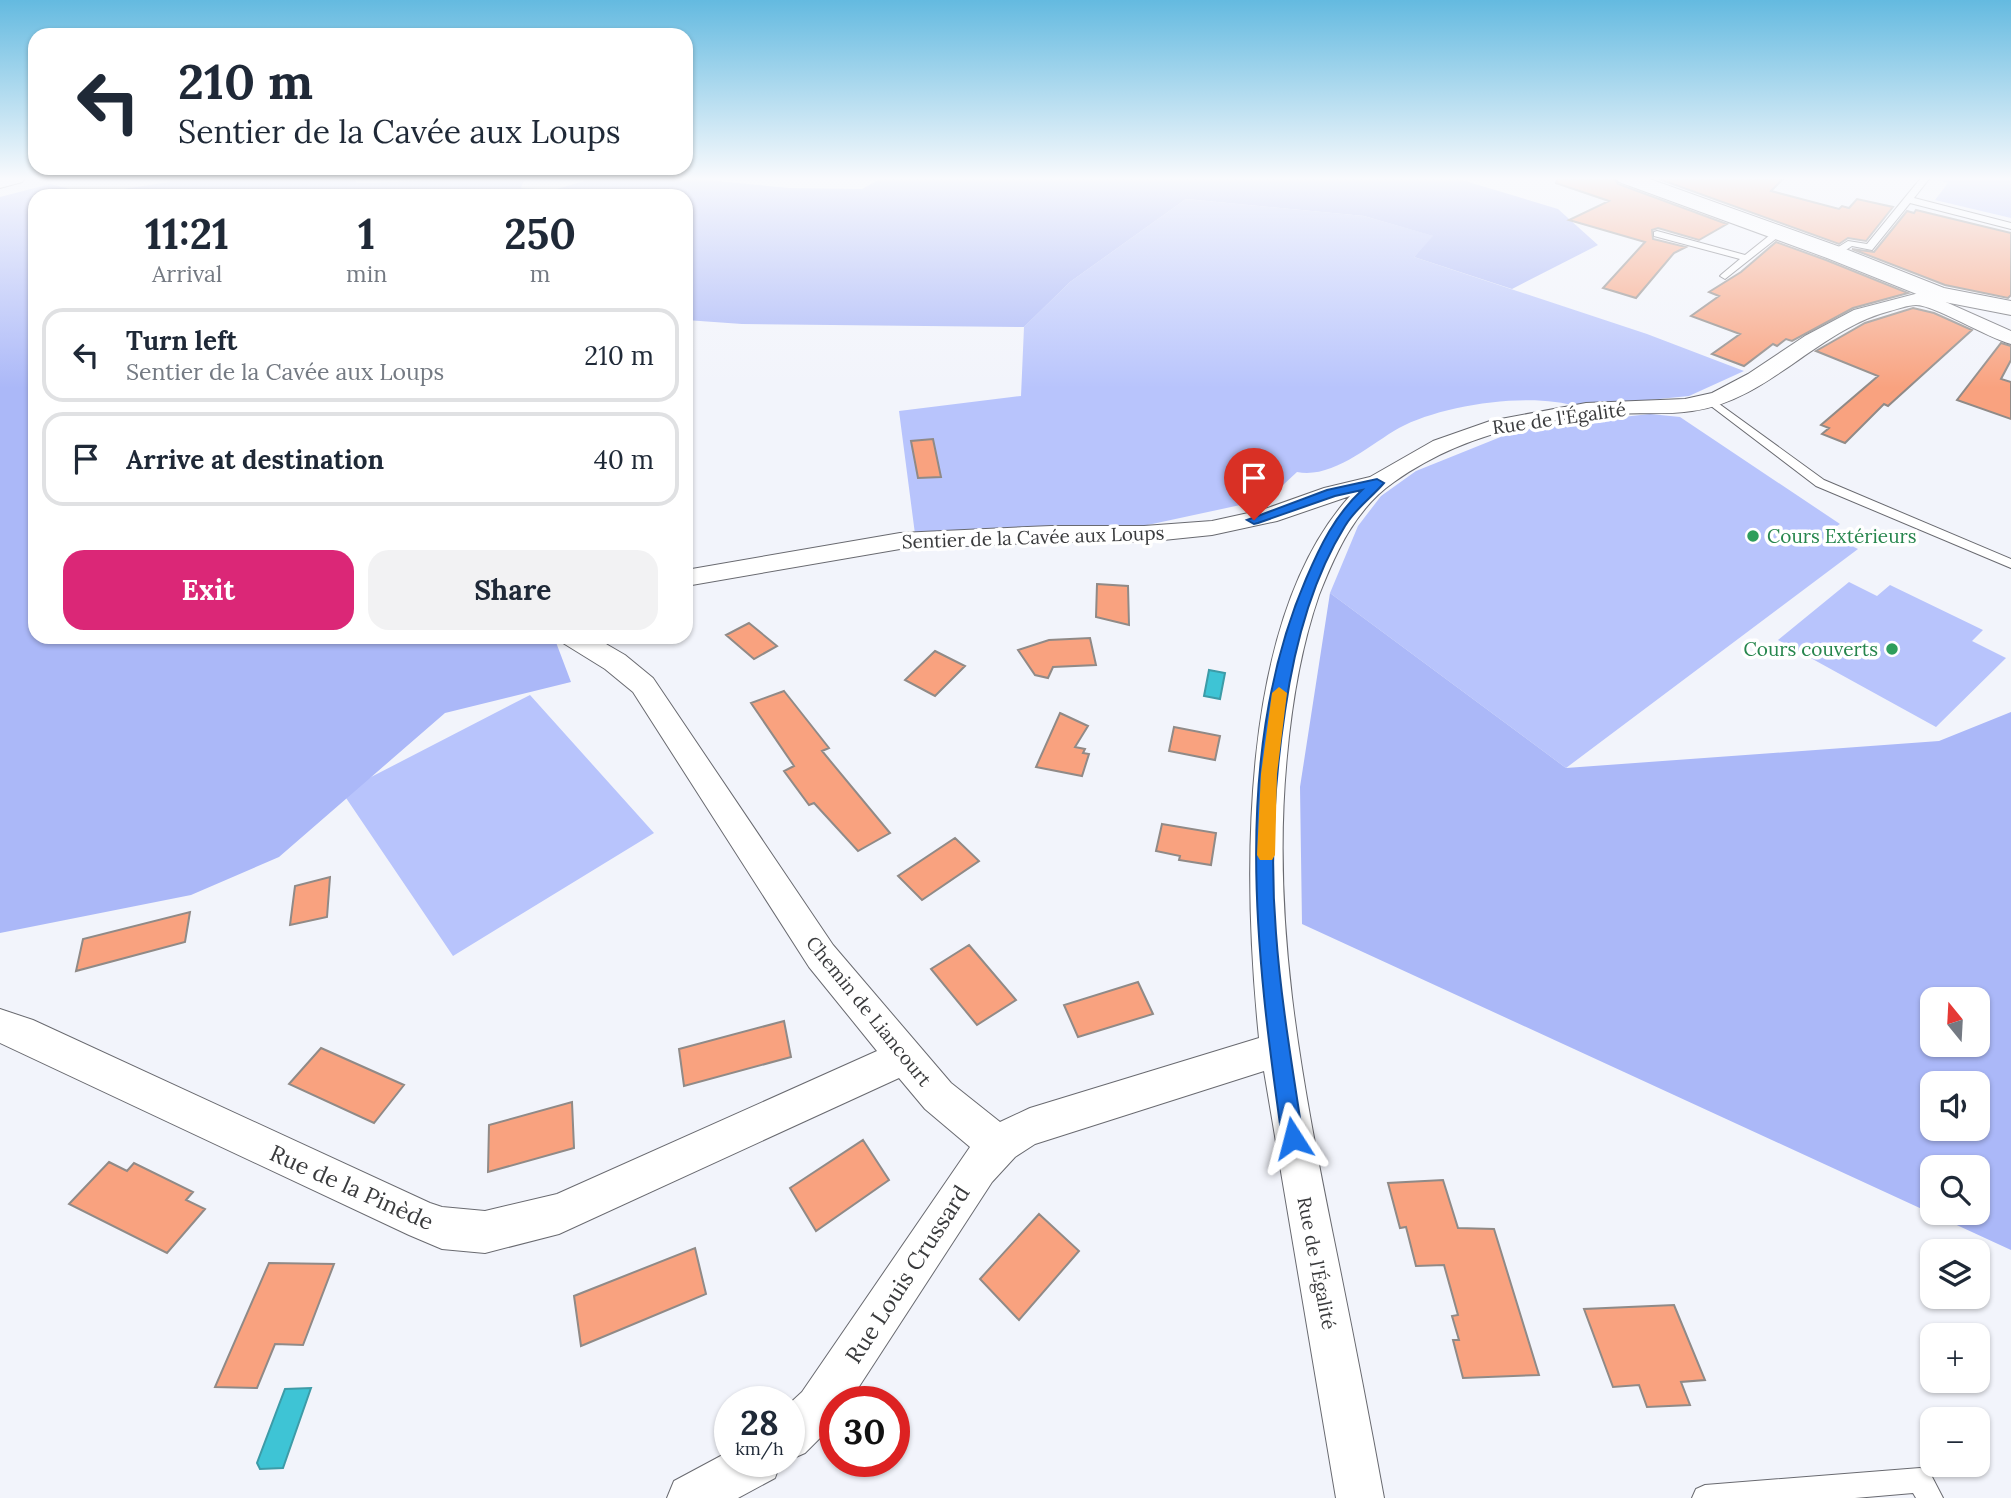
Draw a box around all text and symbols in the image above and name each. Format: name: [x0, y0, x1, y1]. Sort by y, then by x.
text: 210 m: [178, 50, 313, 112]
icon: left: [63, 56, 154, 147]
text: Sentier de la Cavée aux Loups: [178, 111, 621, 152]
text: 11:21: [145, 207, 229, 261]
text: 1: [358, 207, 375, 261]
text: 250: [504, 207, 576, 261]
text: Arrival: [152, 259, 222, 288]
text: min: [346, 259, 387, 288]
text: m: [530, 259, 550, 288]
text: Turn left: [126, 324, 237, 357]
icon: left: [67, 336, 105, 374]
text: 210 m: [584, 339, 654, 372]
text: Sentier de la Cavée aux Loups: [126, 357, 444, 386]
street label: Rue de l'Égalité: [1491, 397, 1627, 439]
icon: arrive: [67, 440, 105, 478]
text: Arrive at destination: [126, 443, 384, 476]
text: 40 m: [594, 443, 654, 476]
pin: [1224, 448, 1284, 520]
icon: arrive: [1235, 459, 1273, 497]
street label: Sentier de la Cavée aux Loups: [901, 520, 1165, 554]
place label: Cours Extérieurs: [1767, 524, 1917, 548]
marker: Cours Extérieurs: [1745, 528, 1761, 544]
button: Exit: [63, 550, 354, 630]
button: Share: [368, 550, 658, 630]
place label: Cours couverts: [1744, 637, 1878, 661]
marker: Cours couverts: [1884, 641, 1900, 657]
street label: Chemin de Liancourt: [801, 931, 937, 1091]
north arrow: [1920, 987, 1990, 1057]
map controls: [1920, 987, 1990, 1477]
button: sound: [1920, 1071, 1990, 1141]
position arrow: [1256, 1101, 1330, 1175]
street label: Rue de la Pinède: [266, 1138, 438, 1236]
button: search: [1920, 1155, 1990, 1225]
street label: Rue Louis Crussard: [839, 1179, 976, 1369]
street label: Rue de l'Égalité: [1292, 1195, 1342, 1331]
button: layers: [1920, 1239, 1990, 1309]
button: +: [1920, 1323, 1990, 1393]
speed limit sign: 30: [819, 1386, 910, 1477]
text: 28: [740, 1400, 779, 1445]
button: −: [1920, 1407, 1990, 1477]
text: km/h: [735, 1437, 784, 1460]

